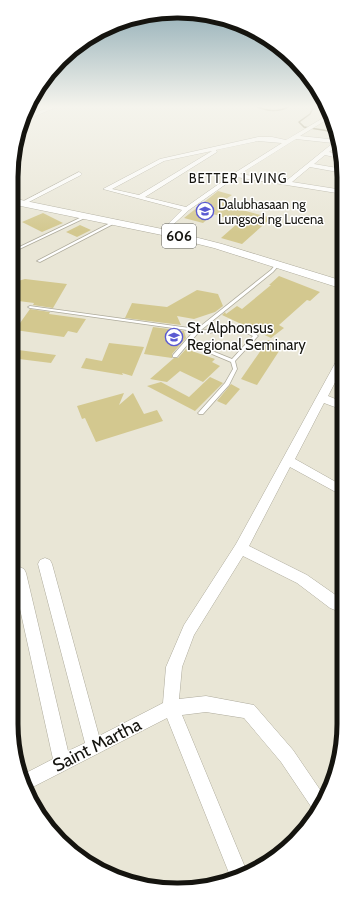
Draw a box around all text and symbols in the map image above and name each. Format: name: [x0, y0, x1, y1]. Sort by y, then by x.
district label: BETTER LIVING: [189, 170, 287, 186]
place label: Dalubhasaan ng Lungsod ng Lucena: [218, 196, 324, 227]
school or university icon: Dalubhasaan ng Lungsod ng Lucena: [195, 201, 215, 221]
road number: 606: [162, 224, 196, 248]
place label: St. Alphonsus Regional Seminary: [187, 319, 306, 354]
school or university icon: St. Alphonsus Regional Seminary: [164, 327, 184, 347]
street label: Saint Martha: [49, 713, 145, 777]

